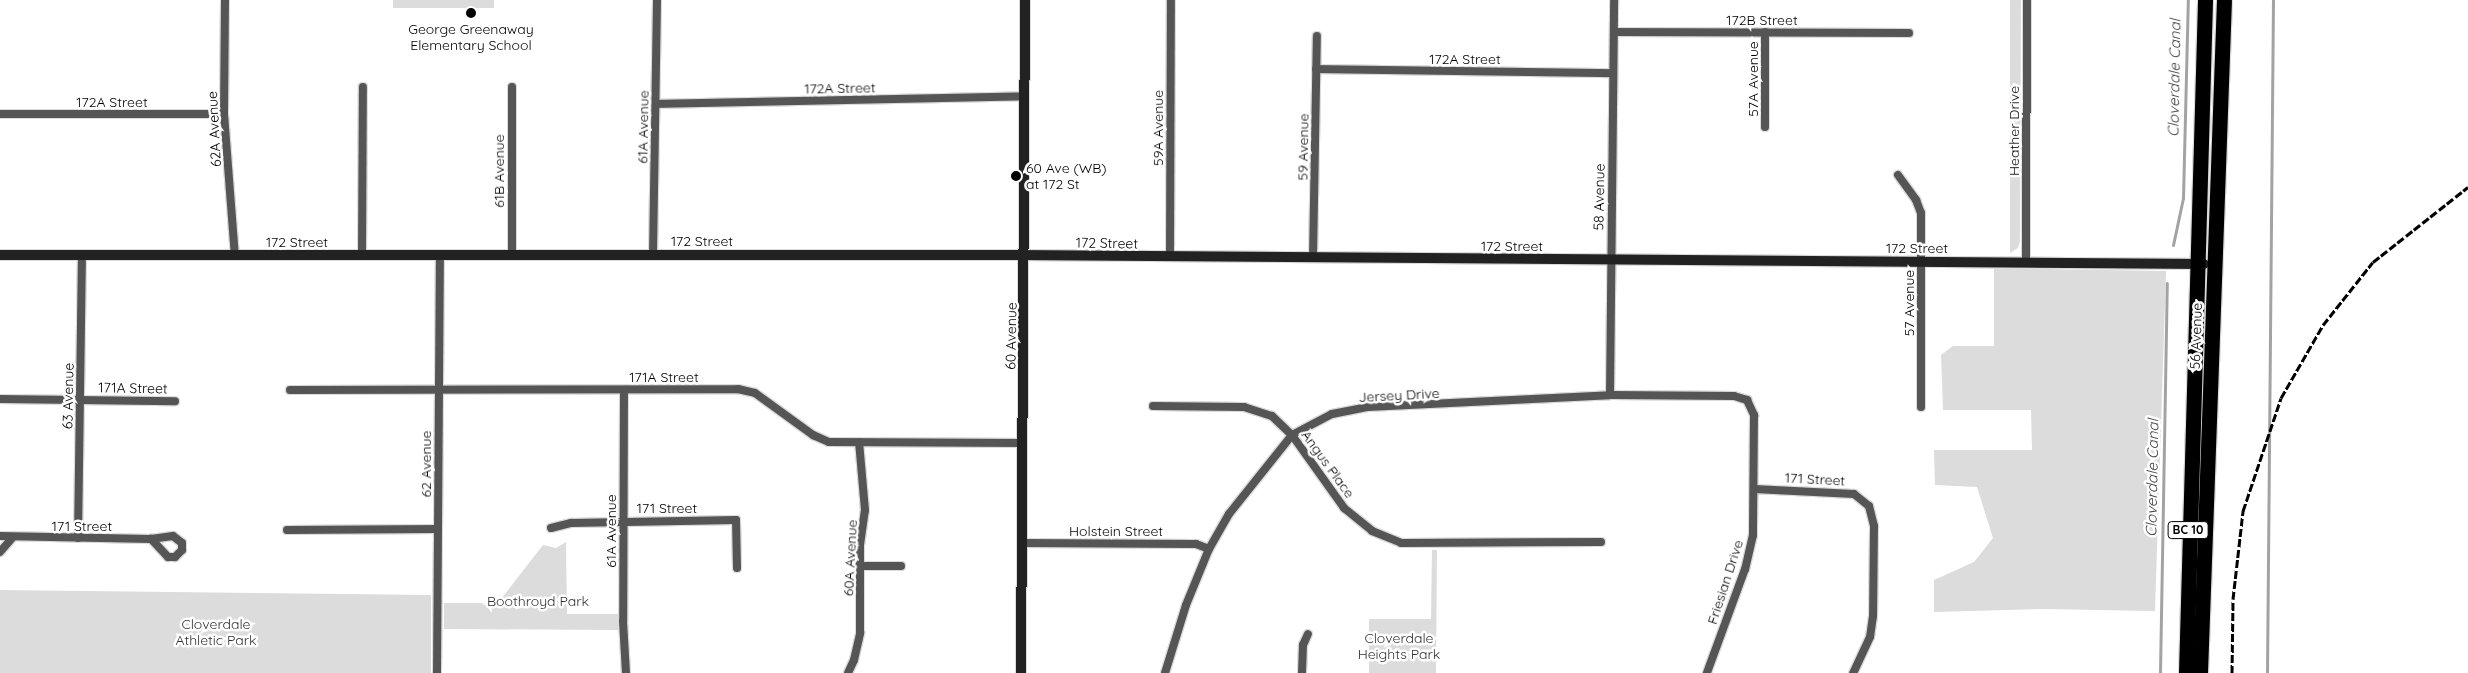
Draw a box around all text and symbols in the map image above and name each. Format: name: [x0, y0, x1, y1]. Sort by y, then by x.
marker: George Greenaway Elementary School: [465, 7, 477, 19]
street label: 172B Street: [1726, 12, 1798, 28]
water label: Cloverdale Canal: [2164, 19, 2184, 137]
place label: George Greenaway Elementary School: [408, 21, 534, 54]
street label: 57A Avenue: [1745, 41, 1761, 117]
street label: 172A Street: [1429, 51, 1501, 67]
street label: 172A Street: [804, 79, 876, 97]
street label: Heather Drive: [2006, 86, 2022, 176]
street label: 61A Avenue: [634, 90, 652, 164]
street label: 59A Avenue: [1150, 90, 1166, 166]
street label: 62A Avenue: [204, 91, 224, 167]
street label: 172A Street: [76, 94, 148, 110]
street label: 59 Avenue: [1294, 113, 1312, 181]
street label: 61B Avenue: [491, 134, 507, 208]
place label: 60 Ave (WB) at 172 St: [1026, 160, 1107, 192]
street label: 58 Avenue: [1590, 163, 1608, 231]
marker: 60 Ave (WB) at 172 St: [1010, 170, 1022, 182]
street label: 172 Street: [671, 233, 733, 249]
street label: 172 Street: [266, 234, 328, 250]
street label: 172 Street: [1076, 234, 1138, 252]
street label: 172 Street: [1481, 238, 1543, 254]
street label: 172 Street: [1886, 240, 1948, 256]
street label: 57 Avenue: [1901, 270, 1917, 336]
street label: 60 Avenue: [1002, 302, 1020, 370]
street label: 56 Avenue: [2186, 302, 2206, 370]
street label: 63 Avenue: [59, 363, 77, 429]
street label: 171A Street: [629, 369, 699, 385]
street label: 171A Street: [98, 379, 168, 397]
street label: Jersey Drive: [1358, 384, 1440, 406]
water label: Cloverdale Canal: [2142, 419, 2162, 537]
street label: Angus Place: [1298, 427, 1358, 501]
street label: 62 Avenue: [418, 431, 434, 497]
street label: 171 Street: [1784, 469, 1846, 489]
street label: 61A Avenue: [603, 494, 619, 568]
street label: 171 Street: [637, 500, 697, 516]
street label: 171 Street: [52, 518, 112, 534]
street label: 60A Avenue: [840, 519, 860, 597]
road number: BC 10: [2167, 520, 2209, 540]
street label: Holstein Street: [1069, 523, 1163, 539]
street label: Friesian Drive: [1703, 538, 1747, 626]
park label: Boothroyd Park: [487, 593, 589, 609]
park label: Cloverdale Athletic Park: [175, 616, 257, 648]
park label: Cloverdale Heights Park: [1358, 630, 1440, 662]

